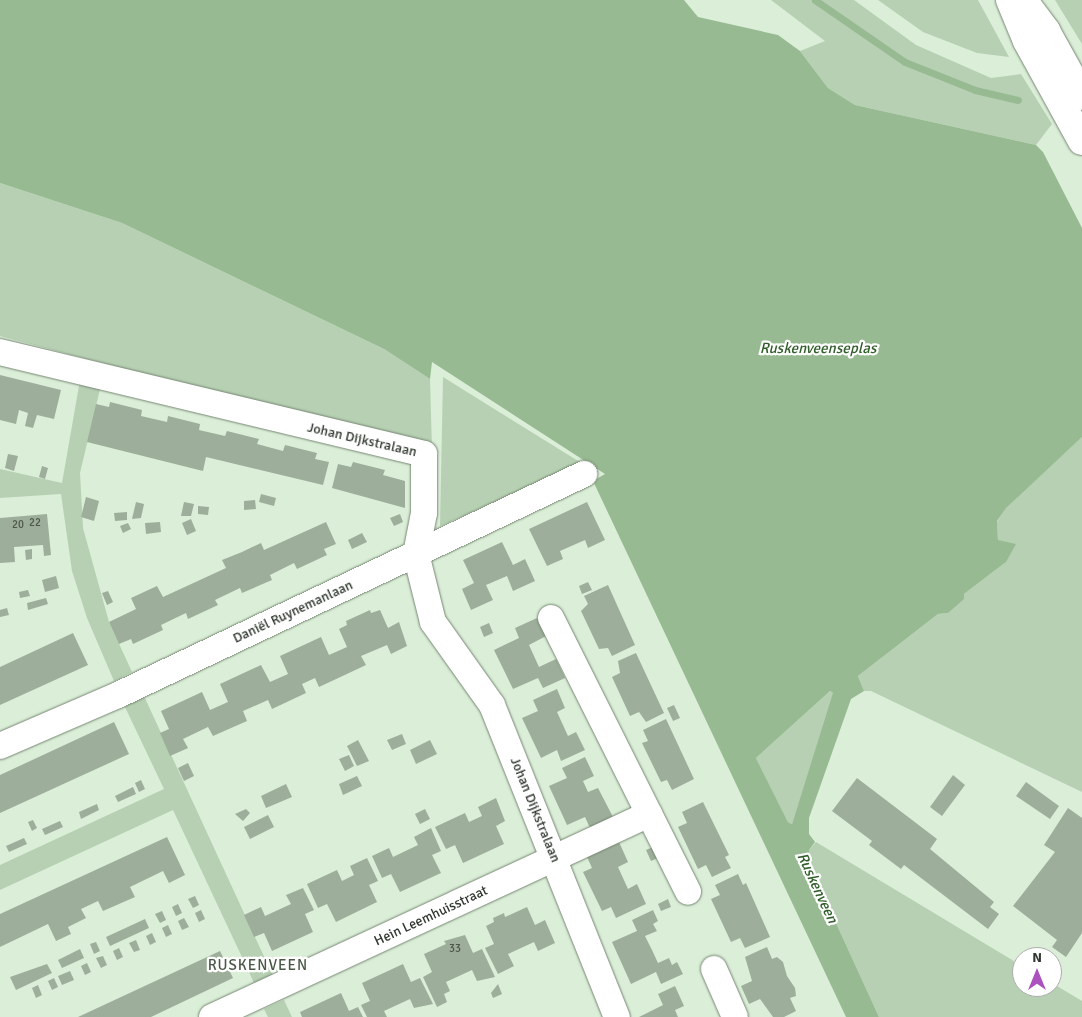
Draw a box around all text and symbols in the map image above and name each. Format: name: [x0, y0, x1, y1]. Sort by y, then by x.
water label: Ruskenveenseplas: [760, 340, 876, 358]
street label: Johan Dijkstralaan: [306, 419, 418, 461]
house number: 22: [29, 516, 41, 530]
house number: 20: [12, 518, 24, 532]
street label: Daniël Ruynemanlaan: [230, 577, 356, 647]
street label: Johan Dijkstralaan: [506, 755, 564, 865]
water label: Ruskenveen: [793, 850, 841, 926]
street label: Hein Leemhuisstraat: [372, 882, 490, 950]
house number: 33: [449, 942, 461, 956]
north arrow: [1012, 947, 1062, 997]
text: N: [1032, 949, 1042, 966]
district label: RUSKENVEEN: [206, 957, 310, 975]

